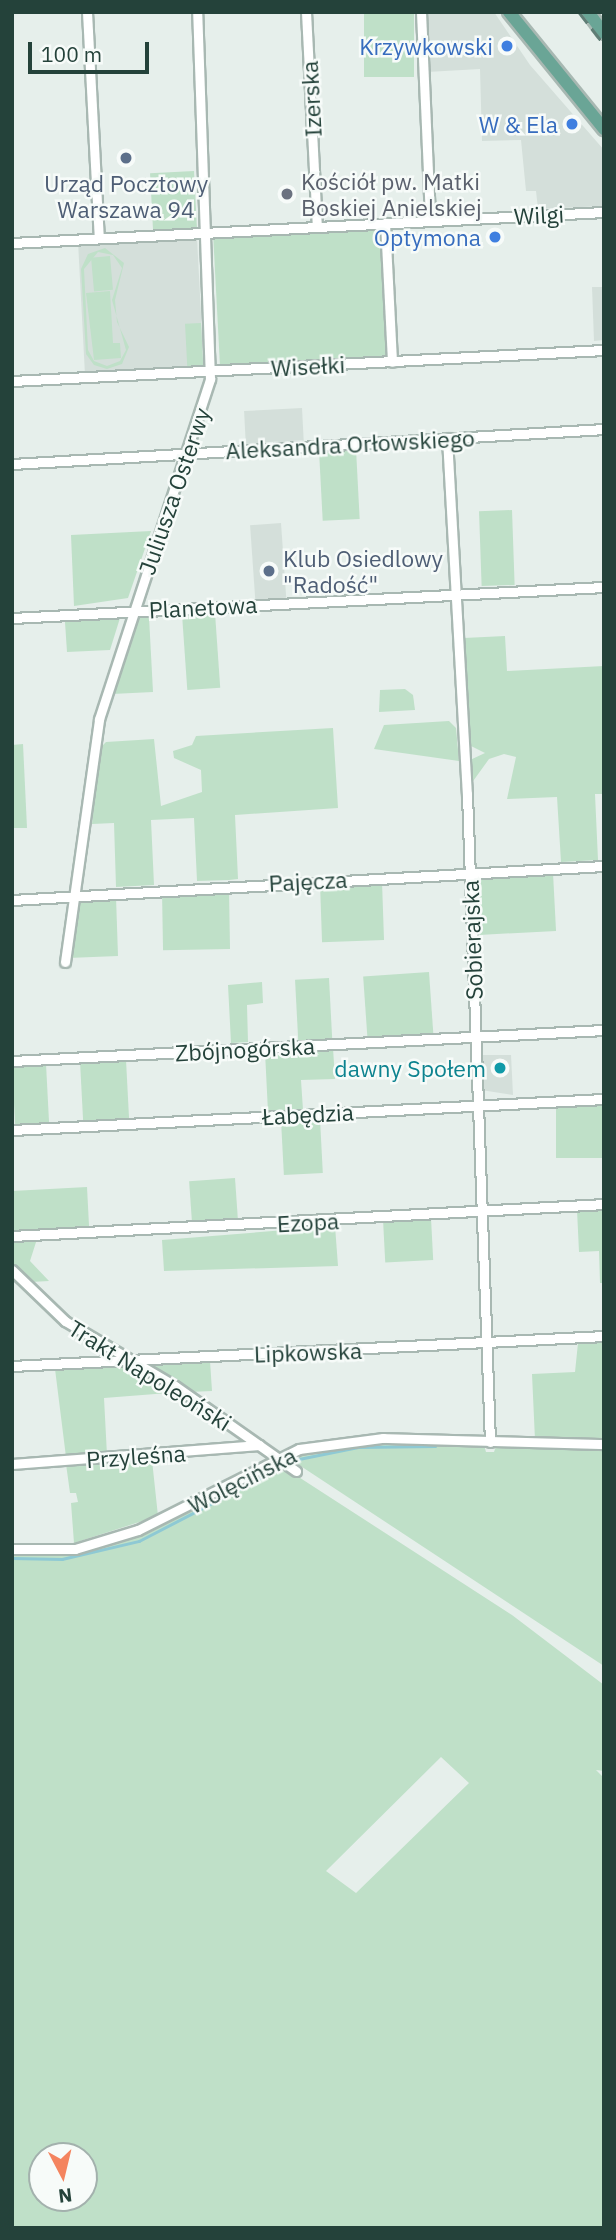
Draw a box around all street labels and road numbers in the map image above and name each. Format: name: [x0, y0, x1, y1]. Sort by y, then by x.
street label: Izerska: [295, 60, 327, 138]
street label: Wilgi: [513, 200, 565, 230]
street label: Wisełki: [270, 350, 346, 382]
street label: Juliusza Osterwy: [132, 404, 216, 578]
street label: Aleksandra Orłowskiego: [225, 424, 475, 464]
street label: Planetowa: [148, 590, 258, 624]
street label: Pajęcza: [268, 865, 348, 897]
street label: Sobierajska: [456, 880, 488, 1000]
street label: Zbójnogórska: [174, 1032, 316, 1066]
street label: Łabędzia: [261, 1098, 355, 1130]
street label: Ezopa: [276, 1207, 340, 1237]
street label: Trakt Napoleoński: [63, 1314, 237, 1436]
street label: Lipkowska: [253, 1336, 363, 1368]
street label: Przyleśna: [85, 1439, 187, 1473]
street label: Wolęcińska: [183, 1441, 301, 1519]

